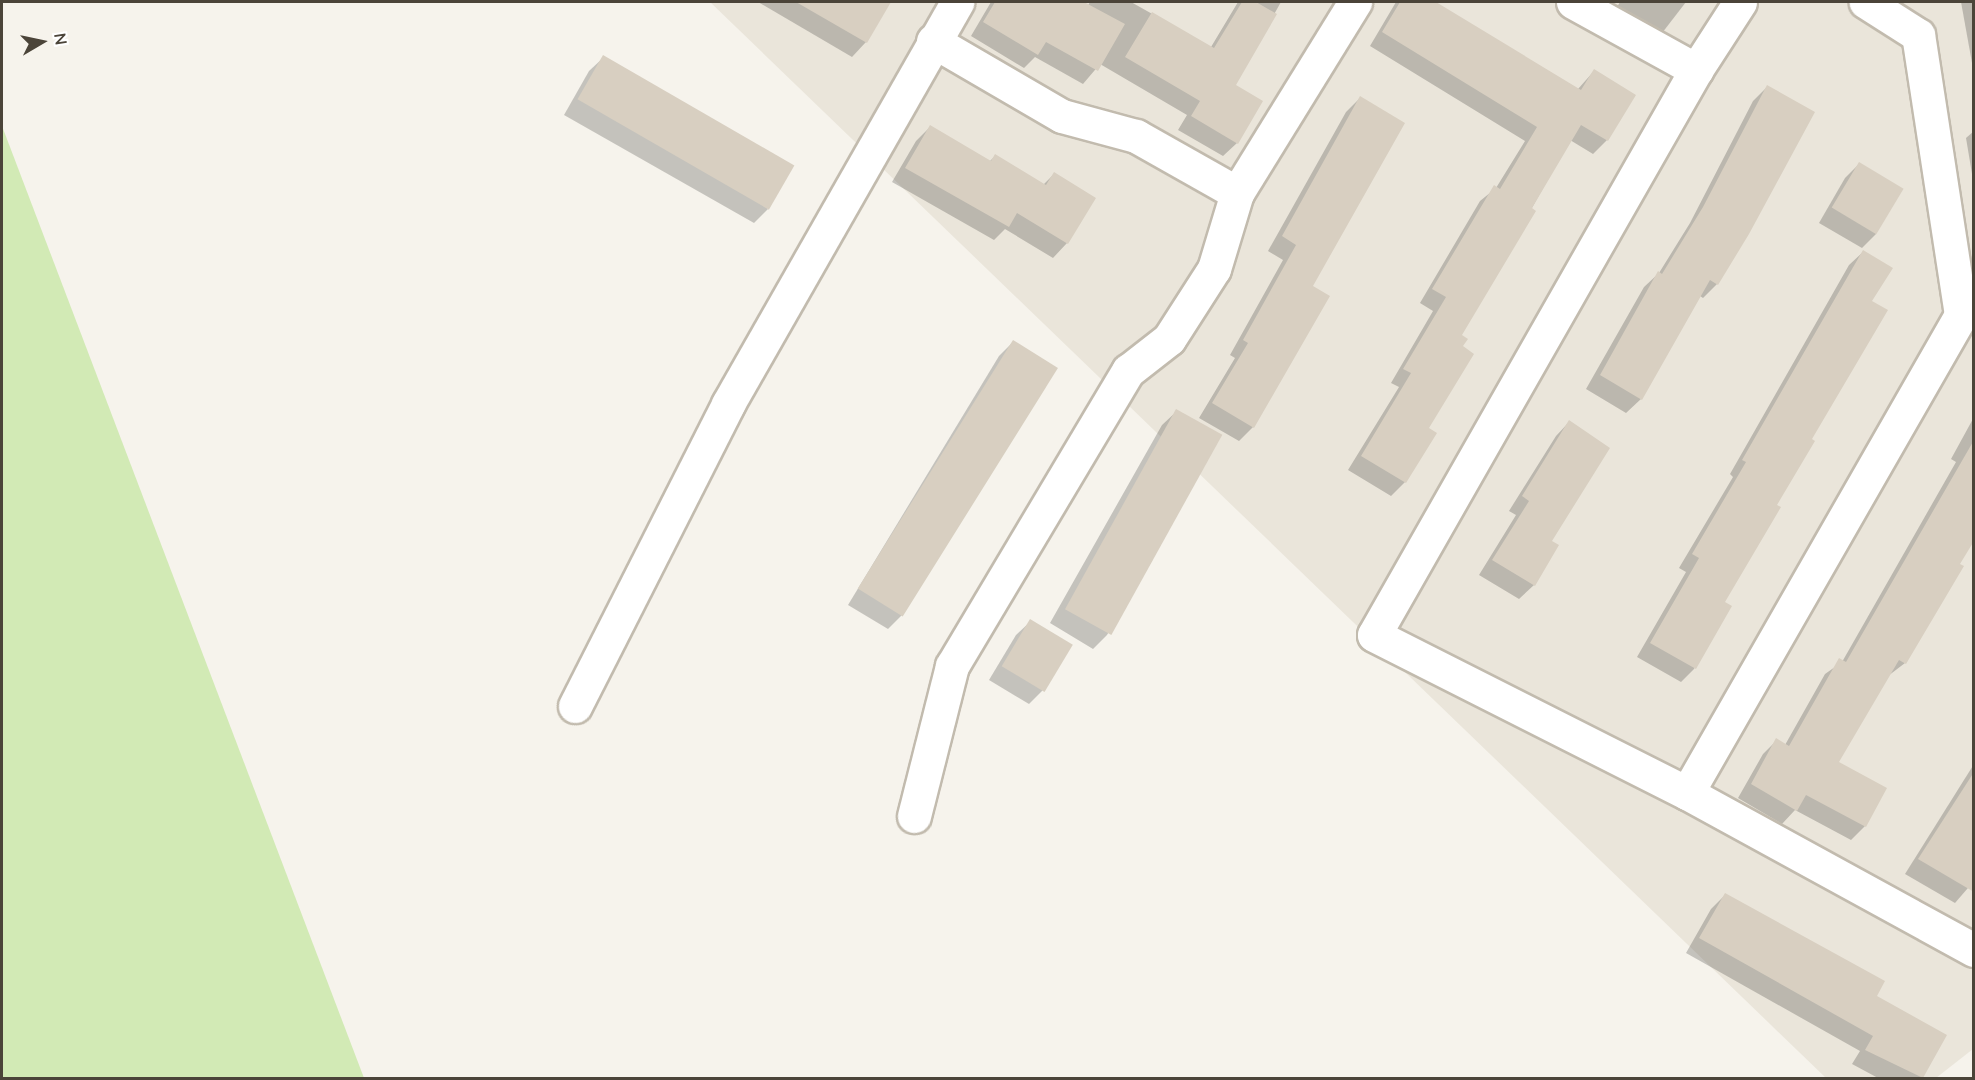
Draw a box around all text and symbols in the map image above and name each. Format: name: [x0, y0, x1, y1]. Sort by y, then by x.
north arrow: [12, 12, 72, 72]
text: N: [48, 32, 72, 47]

